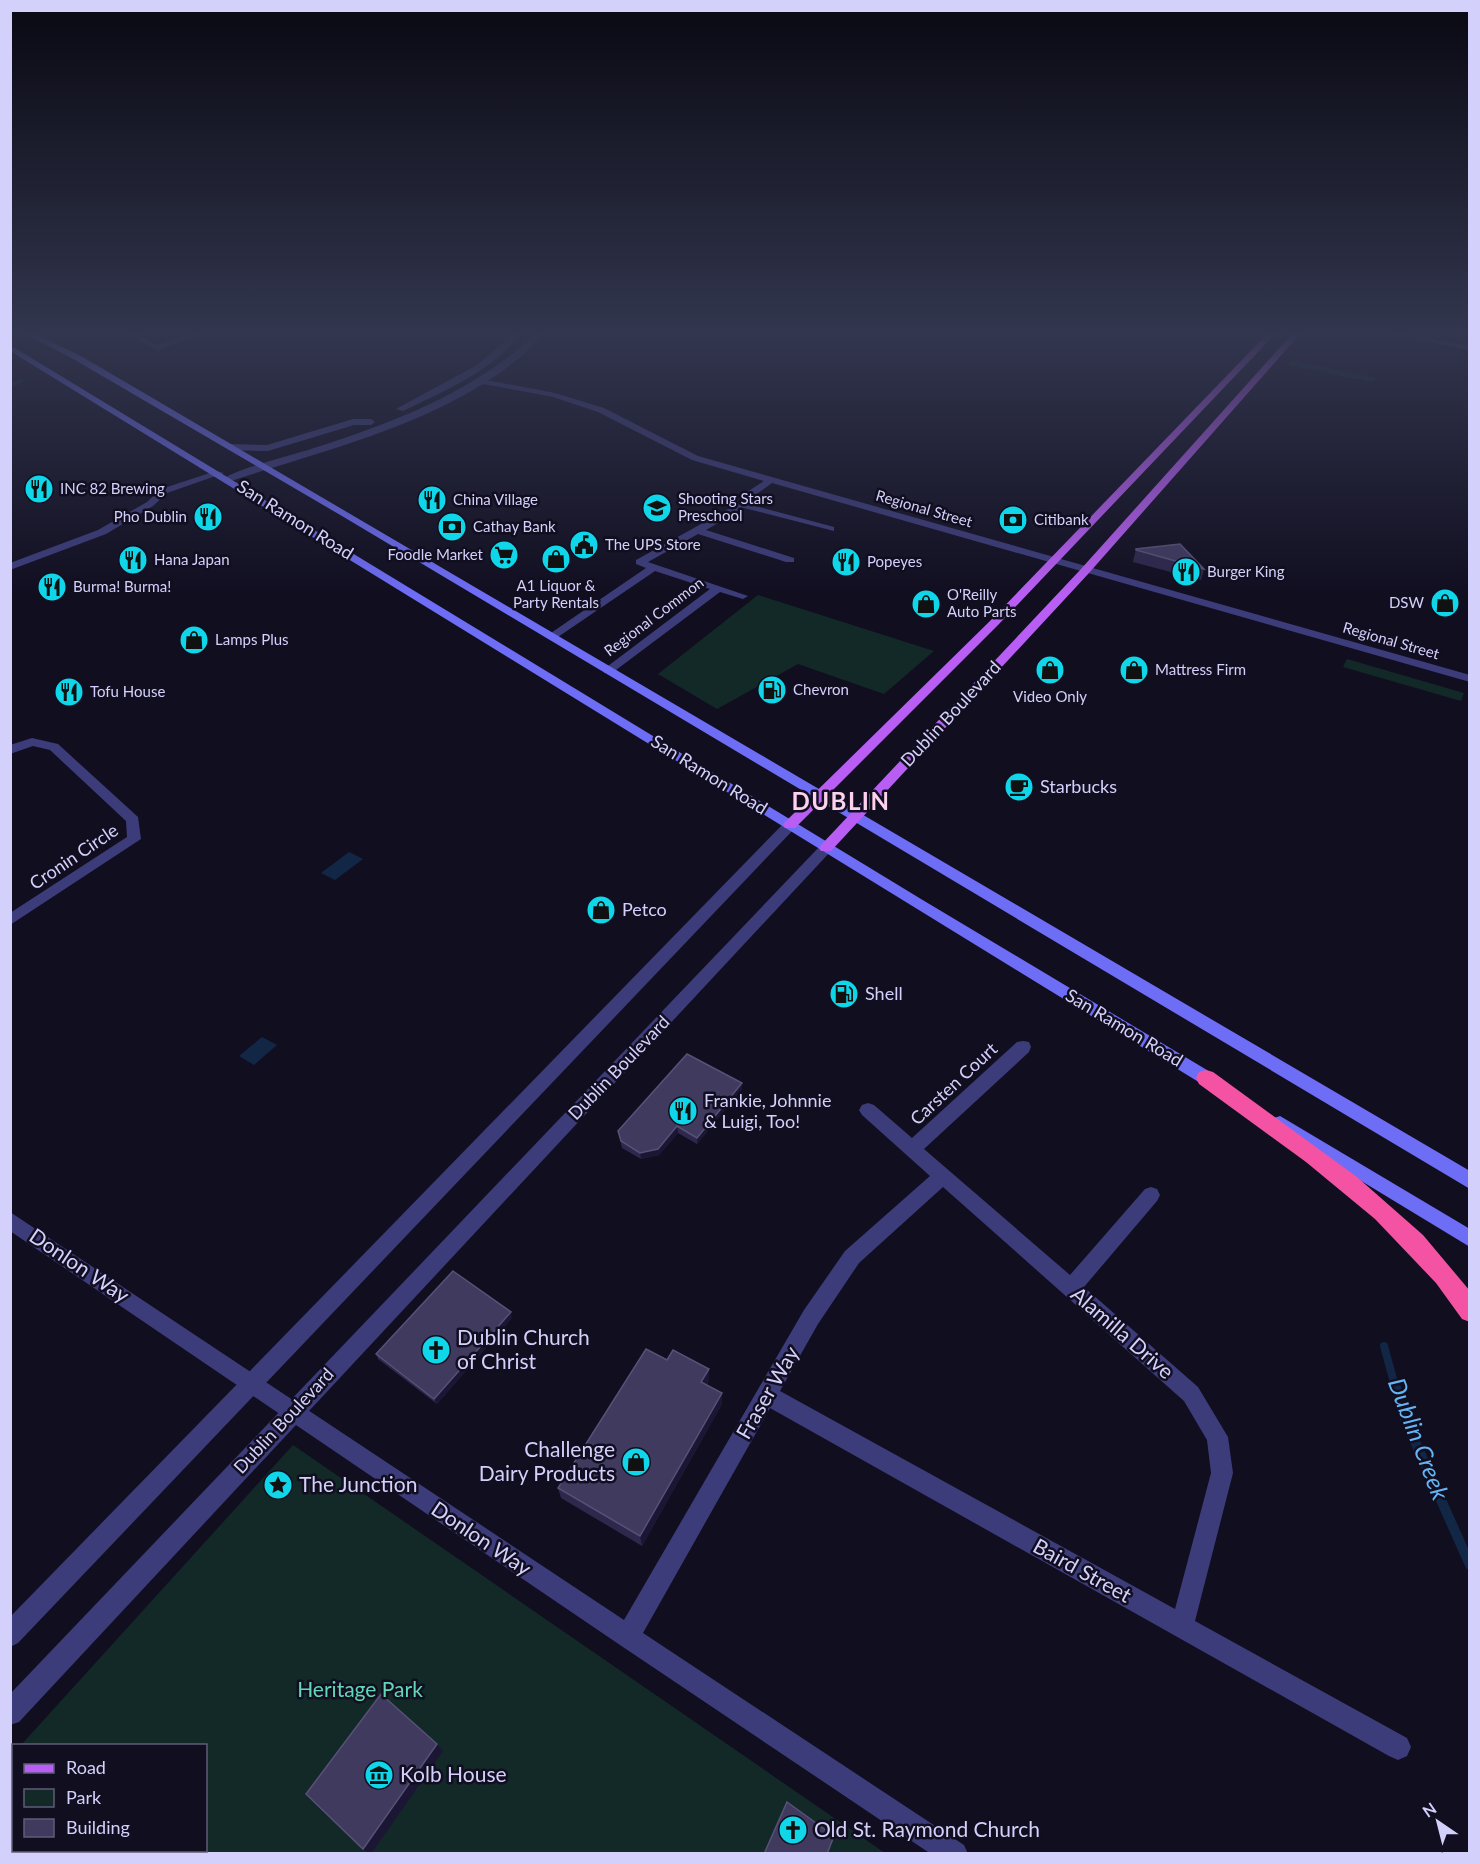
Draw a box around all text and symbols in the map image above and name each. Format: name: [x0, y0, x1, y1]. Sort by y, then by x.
restaurant icon: INC 82 Brewing: [23, 473, 55, 505]
street label: San Ramon Road: [233, 475, 358, 564]
place label: INC 82 Brewing: [60, 479, 165, 497]
restaurant icon: China Village: [416, 484, 448, 516]
street label: Regional Street: [874, 486, 975, 531]
place label: Shooting Stars Preschool: [678, 489, 773, 524]
place label: China Village: [453, 490, 538, 508]
school or university icon: Shooting Stars Preschool: [641, 492, 673, 524]
restaurant icon: Pho Dublin: [192, 501, 224, 533]
bank icon: Citibank: [997, 504, 1029, 536]
place label: Pho Dublin: [114, 507, 187, 525]
place label: Citibank: [1034, 510, 1089, 528]
bank icon: Cathay Bank: [436, 511, 468, 543]
place label: Cathay Bank: [473, 517, 556, 535]
public building icon: The UPS Store: [568, 529, 600, 561]
place label: The UPS Store: [605, 535, 701, 553]
supermarket icon: Foodle Market: [488, 539, 520, 571]
shop icon: A1 Liquor & Party Rentals: [540, 543, 572, 575]
restaurant icon: Hana Japan: [117, 544, 149, 576]
place label: Foodle Market: [387, 545, 484, 563]
restaurant icon: Popeyes: [830, 546, 862, 578]
place label: Hana Japan: [154, 550, 230, 568]
place label: Popeyes: [867, 552, 922, 570]
restaurant icon: Burger King: [1170, 556, 1202, 588]
place label: Burger King: [1207, 562, 1285, 580]
restaurant icon: Burma! Burma!: [36, 571, 68, 603]
street label: Regional Common: [600, 573, 707, 659]
place label: A1 Liquor & Party Rentals: [513, 576, 599, 611]
place label: Burma! Burma!: [73, 577, 171, 595]
place label: O'Reilly Auto Parts: [947, 585, 1017, 620]
shop icon: DSW: [1429, 587, 1461, 619]
shop icon: O'Reilly Auto Parts: [910, 588, 942, 620]
place label: DSW: [1389, 593, 1424, 611]
street label: Regional Street: [1341, 618, 1442, 663]
shop icon: Lamps Plus: [178, 624, 210, 656]
place label: Lamps Plus: [215, 630, 289, 648]
shop icon: Video Only: [1034, 654, 1066, 686]
shop icon: Mattress Firm: [1118, 654, 1150, 686]
street label: Dublin Boulevard: [896, 656, 1005, 771]
place label: Mattress Firm: [1155, 660, 1246, 678]
fuel station icon: Chevron: [756, 674, 788, 706]
restaurant icon: Tofu House: [53, 676, 85, 708]
place label: Chevron: [793, 680, 849, 698]
place label: Tofu House: [90, 682, 165, 700]
place label: Video Only: [1013, 687, 1087, 705]
street label: San Ramon Road: [647, 730, 772, 819]
cafe icon: Starbucks: [1003, 771, 1035, 803]
place label: Starbucks: [1040, 775, 1117, 797]
district label: DUBLIN: [792, 786, 890, 815]
street label: Cronin Circle: [25, 818, 122, 894]
shop icon: Petco: [585, 894, 617, 926]
place label: Petco: [622, 898, 667, 920]
fuel station icon: Shell: [828, 978, 860, 1010]
place label: Shell: [865, 982, 903, 1004]
street label: San Ramon Road: [1062, 983, 1187, 1071]
street label: Dublin Boulevard: [563, 1011, 674, 1124]
street label: Carsten Court: [905, 1037, 1002, 1129]
place label: Frankie, Johnnie & Luigi, Too!: [704, 1089, 831, 1132]
restaurant icon: Frankie, Johnnie & Luigi, Too!: [667, 1095, 699, 1127]
street label: Donlon Way: [25, 1222, 135, 1307]
street label: Alamilla Drive: [1067, 1281, 1179, 1383]
place label: Dublin Church of Christ: [457, 1324, 590, 1373]
church icon: Dublin Church of Christ: [420, 1334, 452, 1366]
street label: Fraser Way: [730, 1341, 803, 1443]
street label: Dublin Boulevard: [229, 1363, 338, 1478]
water label: Dublin Creek: [1383, 1373, 1456, 1504]
place label: Challenge Dairy Products: [479, 1436, 615, 1485]
shop icon: Challenge Dairy Products: [620, 1446, 652, 1478]
place icon: The Junction: [262, 1469, 294, 1501]
place label: The Junction: [299, 1471, 417, 1496]
street label: Donlon Way: [427, 1495, 537, 1580]
street label: Baird Street: [1029, 1532, 1137, 1607]
park label: Heritage Park: [297, 1676, 423, 1701]
legend: [12, 1744, 207, 1852]
text: Road: [66, 1756, 106, 1778]
museum icon: Kolb House: [363, 1759, 395, 1791]
place label: Kolb House: [400, 1761, 507, 1786]
text: Park: [66, 1786, 102, 1808]
north arrow: [1408, 1792, 1468, 1852]
text: N: [1419, 1798, 1440, 1821]
church icon: Old St. Raymond Church: [777, 1814, 809, 1846]
text: Building: [66, 1816, 130, 1838]
place label: Old St. Raymond Church: [814, 1816, 1040, 1841]

